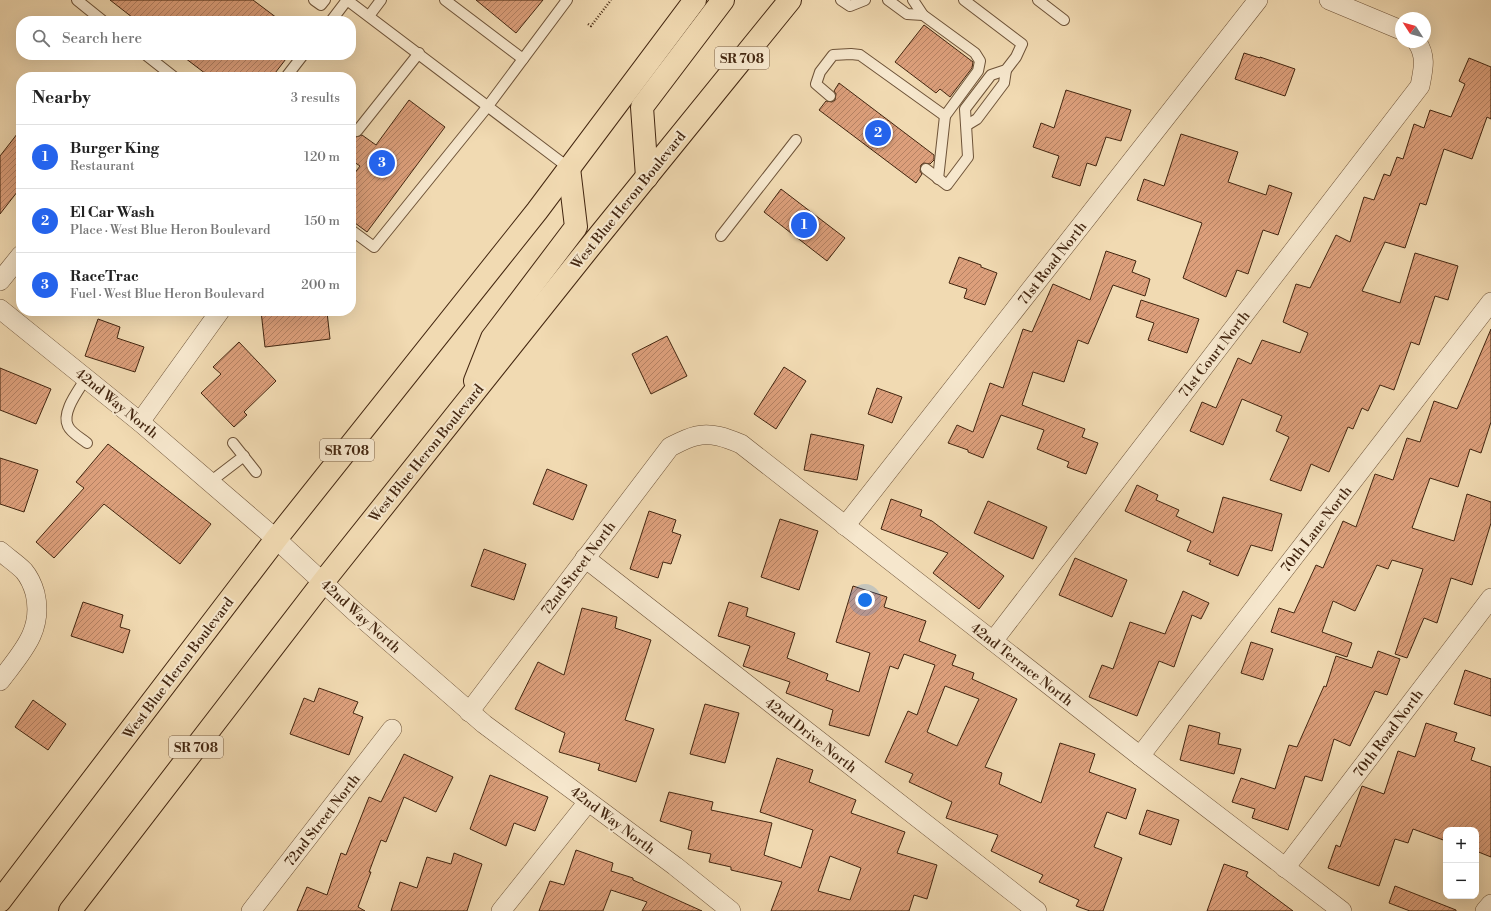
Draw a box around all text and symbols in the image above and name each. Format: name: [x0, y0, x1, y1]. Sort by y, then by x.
north arrow: [1395, 12, 1431, 48]
search box: [16, 16, 356, 60]
icon: search: [30, 27, 52, 49]
text: Search here: [62, 29, 142, 48]
road number: SR 708: [715, 47, 769, 69]
text: Nearby: [32, 87, 91, 109]
text: 3 results: [291, 90, 340, 106]
pin: 2: [865, 118, 891, 148]
street label: West Blue Heron Boulevard: [567, 128, 690, 274]
text: Burger King: [70, 139, 159, 158]
pin: 3: [369, 148, 395, 178]
text: 1: [42, 149, 48, 165]
text: 120 m: [304, 149, 340, 165]
text: Restaurant: [70, 158, 135, 174]
text: El Car Wash: [70, 203, 154, 222]
pin: 1: [791, 210, 817, 240]
text: 2: [41, 213, 49, 229]
text: 150 m: [305, 213, 340, 229]
street label: 71st Road North: [1015, 218, 1091, 309]
text: Place · West Blue Heron Boulevard: [70, 222, 271, 238]
text: RaceTrac: [70, 267, 139, 286]
text: 3: [41, 277, 49, 293]
text: 200 m: [301, 277, 340, 293]
text: Fuel · West Blue Heron Boulevard: [70, 286, 264, 302]
street label: 71st Court North: [1175, 307, 1255, 402]
street label: 42nd Way North: [71, 365, 162, 443]
street label: West Blue Heron Boulevard: [365, 381, 488, 527]
road number: SR 708: [320, 439, 374, 461]
street label: 70th Lane North: [1277, 482, 1357, 577]
street label: 72nd Street North: [538, 518, 620, 619]
street label: 42nd Way North: [316, 576, 405, 658]
your location: [855, 590, 875, 610]
street label: West Blue Heron Boulevard: [119, 594, 238, 744]
street label: 42nd Terrace North: [966, 619, 1077, 711]
street label: 70th Road North: [1350, 685, 1428, 781]
street label: 42nd Drive North: [761, 694, 861, 778]
road number: SR 708: [169, 736, 223, 758]
street label: 72nd Street North: [281, 770, 365, 871]
street label: 42nd Way North: [566, 783, 659, 859]
map controls: [1443, 827, 1479, 899]
button: +: [1443, 827, 1479, 863]
button: −: [1443, 863, 1479, 899]

